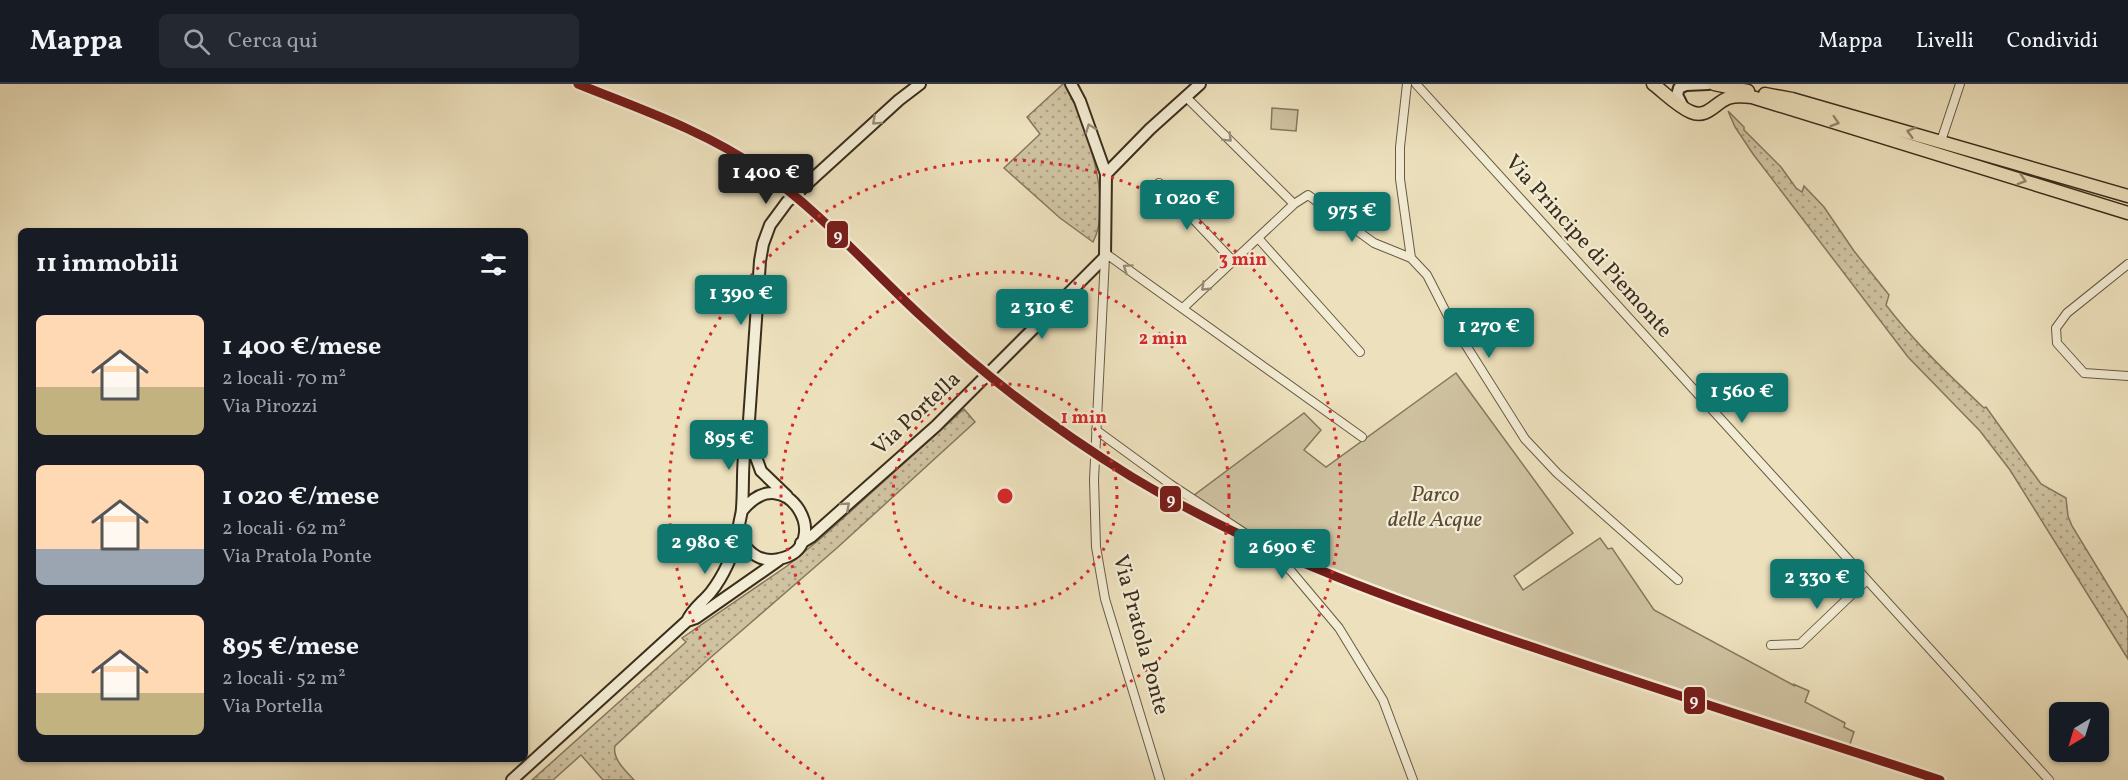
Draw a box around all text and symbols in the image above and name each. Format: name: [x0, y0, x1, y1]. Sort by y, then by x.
search box: [159, 14, 579, 68]
text: Mappa: [30, 22, 123, 61]
icon: search: [180, 25, 213, 58]
text: Cerca qui: [228, 26, 318, 57]
text: Mappa: [1818, 27, 1883, 56]
text: Livelli: [1916, 27, 1974, 56]
text: Condividi: [2007, 27, 2098, 56]
one-way arrow: [872, 114, 882, 125]
one-way arrow: [1829, 115, 1840, 128]
one-way arrow: [1085, 123, 1098, 134]
one-way arrow: [1906, 127, 1916, 140]
one-way arrow: [1220, 130, 1231, 141]
street label: Via Principe di Piemonte: [1497, 149, 1679, 345]
pin: 1 400 €: [711, 154, 821, 205]
text: 1 400 €: [732, 159, 800, 187]
one-way arrow: [2016, 173, 2027, 185]
pin: 1 020 €: [1132, 180, 1242, 231]
text: 1 020 €: [1154, 185, 1220, 213]
pin: 975 €: [1310, 192, 1394, 243]
text: 975 €: [1328, 197, 1376, 225]
line badge: 9: [826, 220, 849, 249]
text: 9: [834, 226, 843, 248]
text: 11 immobili: [36, 246, 179, 282]
icon: filters: [477, 248, 510, 281]
text: 3 min: [1219, 248, 1267, 273]
one-way arrow: [1122, 264, 1133, 275]
pin: 1 390 €: [686, 275, 796, 326]
text: 1 390 €: [709, 280, 773, 308]
one-way arrow: [1202, 280, 1212, 291]
pin: 2 310 €: [987, 289, 1097, 340]
text: 2 310 €: [1010, 294, 1074, 322]
pin: 1 270 €: [1434, 308, 1544, 359]
text: 1 270 €: [1458, 313, 1520, 341]
text: 2 min: [1139, 327, 1187, 352]
text: 1 400 €/mese: [222, 329, 381, 365]
icon: home: [84, 339, 156, 411]
text: 2 locali · 70 m²: [222, 365, 346, 393]
street label: Via Portella: [866, 365, 968, 463]
pin: 1 560 €: [1687, 373, 1797, 424]
text: 1 560 €: [1710, 378, 1774, 406]
text: Via Pirozzi: [222, 393, 317, 421]
text: 1 min: [1061, 406, 1107, 431]
pin: 895 €: [687, 420, 771, 471]
text: 895 €: [704, 425, 754, 453]
text: 1 020 €/mese: [222, 479, 379, 515]
park label: Parco delle Acque: [1388, 480, 1482, 536]
line badge: 9: [1159, 485, 1182, 513]
centre of rings: [995, 486, 1015, 506]
icon: home: [84, 489, 156, 561]
text: 9: [1167, 490, 1176, 512]
one-way arrow: [839, 502, 849, 513]
text: 2 locali · 62 m²: [222, 515, 346, 543]
pin: 2 980 €: [650, 524, 760, 575]
text: 2 980 €: [671, 529, 739, 557]
pin: 2 690 €: [1227, 529, 1337, 580]
text: 2 690 €: [1248, 534, 1316, 562]
text: Via Pratola Ponte: [222, 543, 372, 571]
street label: Via Pratola Ponte: [1104, 551, 1176, 719]
pin: 2 330 €: [1762, 559, 1872, 610]
text: 2 330 €: [1784, 564, 1850, 592]
text: 895 €/mese: [222, 629, 359, 665]
icon: home: [84, 639, 156, 711]
text: 2 locali · 52 m²: [222, 665, 346, 693]
line badge: 9: [1683, 686, 1706, 715]
text: 9: [1690, 691, 1699, 713]
text: Via Portella: [222, 693, 323, 721]
north arrow: [2049, 702, 2109, 762]
map controls: [2049, 702, 2109, 762]

